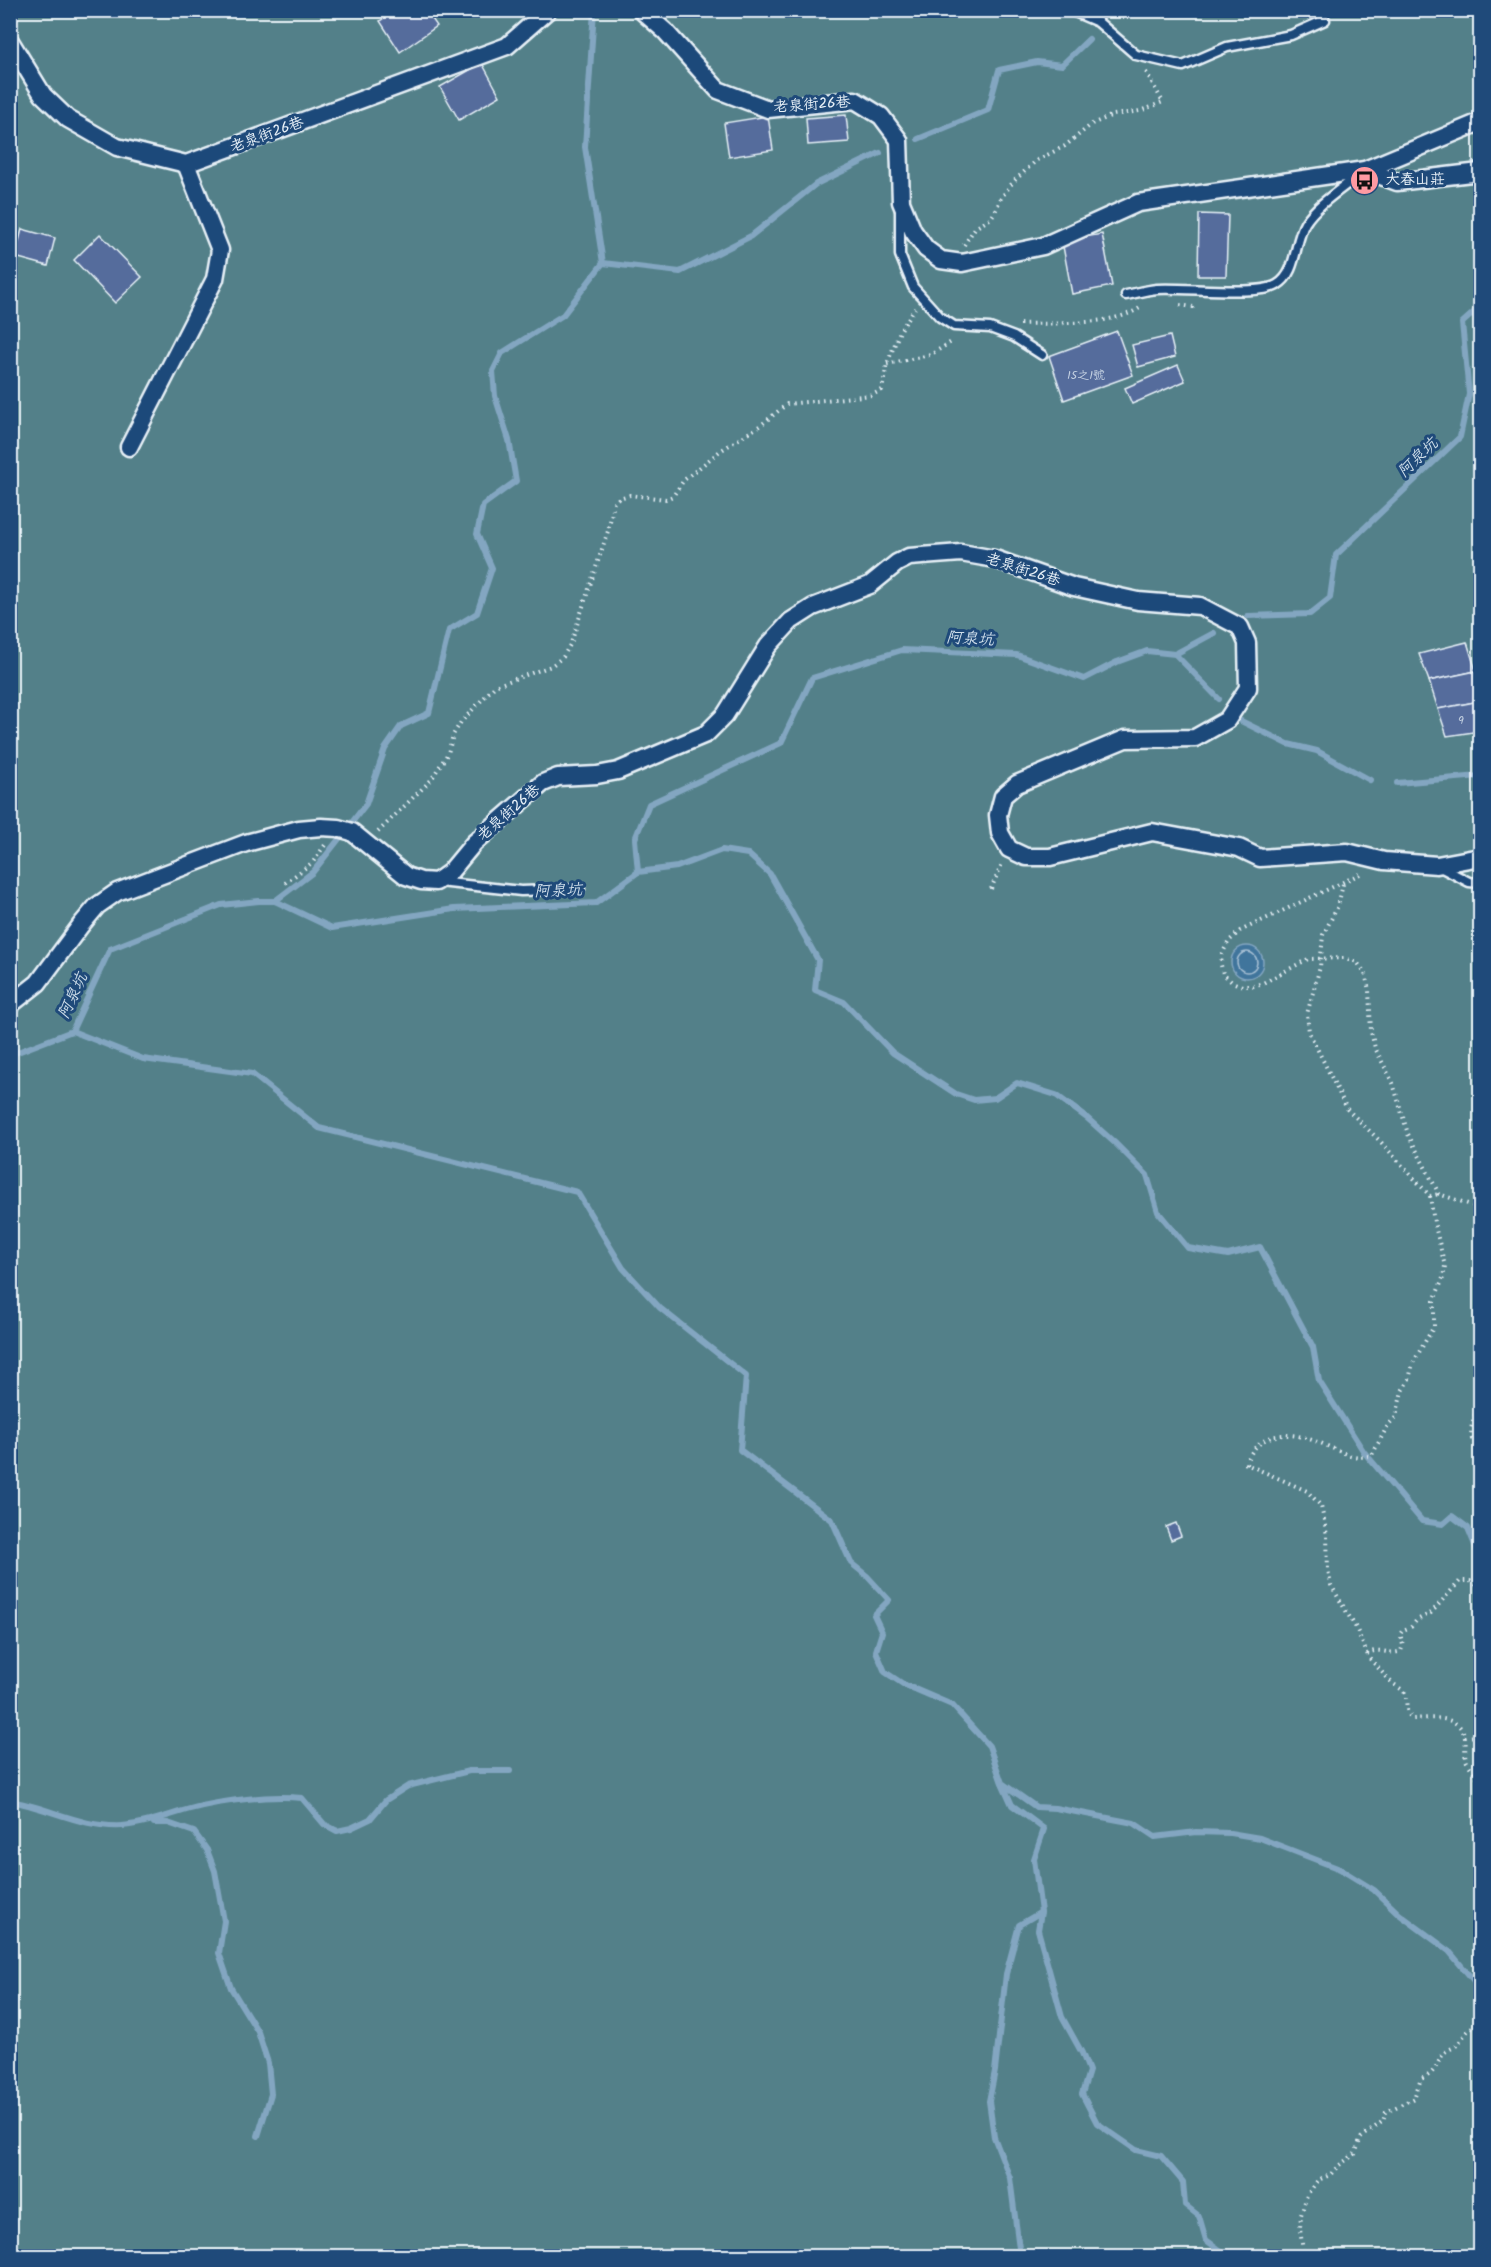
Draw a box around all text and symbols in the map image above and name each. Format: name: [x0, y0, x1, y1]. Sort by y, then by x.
street label: 老泉街26巷: [773, 90, 851, 120]
street label: 老泉街26巷: [227, 111, 307, 159]
bus stop icon: 大春山莊: [1348, 164, 1380, 196]
place label: 大春山莊: [1385, 168, 1445, 192]
house number: 15之1號: [1067, 366, 1105, 385]
water label: 阿泉坑: [1392, 431, 1445, 484]
street label: 老泉街26巷: [983, 547, 1063, 593]
water label: 阿泉坑: [945, 625, 997, 653]
house number: 9: [1458, 711, 1464, 730]
street label: 老泉街26巷: [472, 779, 546, 847]
water label: 阿泉坑: [534, 878, 584, 904]
water label: 阿泉坑: [52, 967, 95, 1023]

